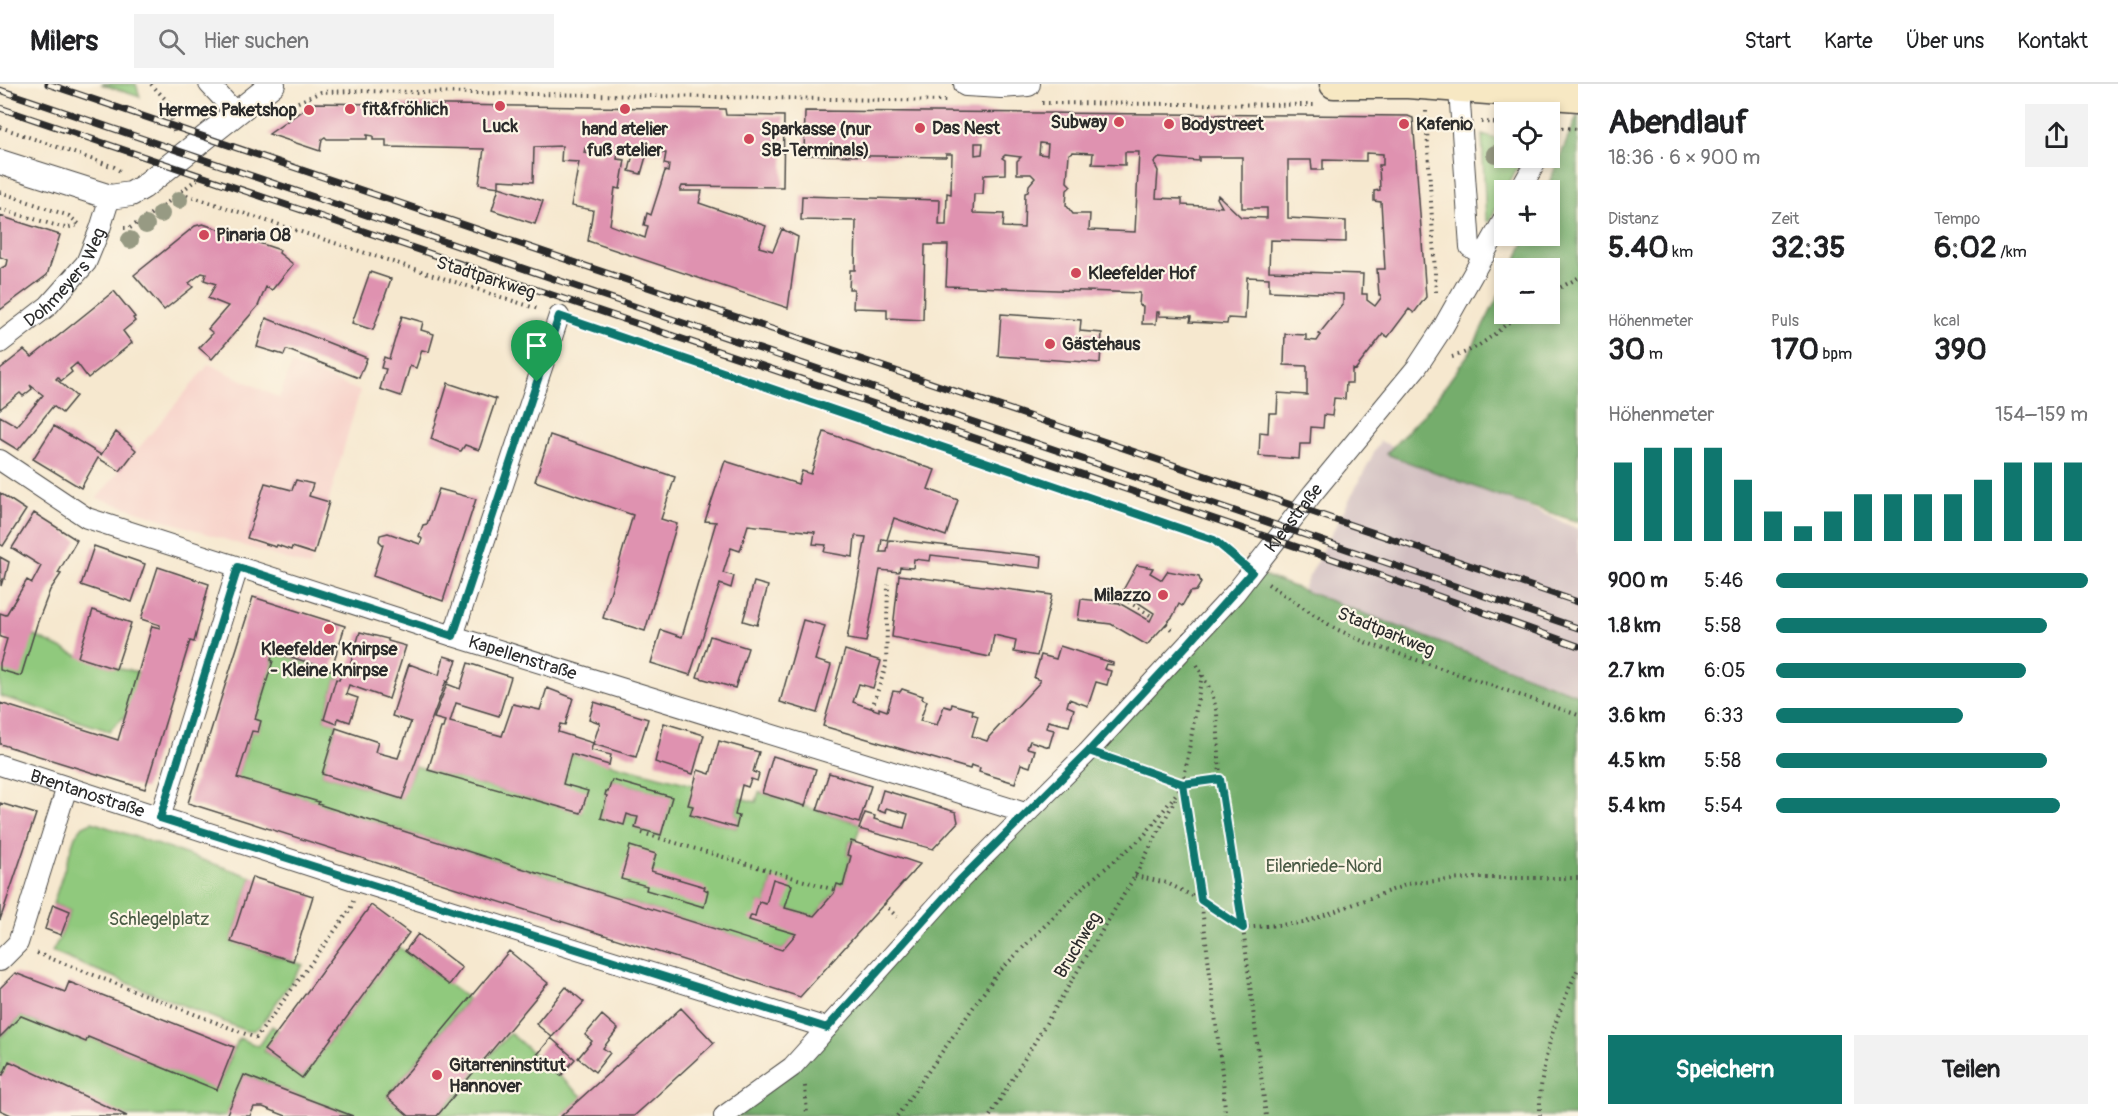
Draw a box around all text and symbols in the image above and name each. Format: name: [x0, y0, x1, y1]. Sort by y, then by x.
search box: [134, 14, 554, 68]
text: Milers: [30, 24, 98, 59]
icon: search: [155, 25, 188, 58]
text: Hier suchen: [203, 27, 309, 55]
text: Start: [1745, 28, 1791, 55]
text: Karte: [1824, 28, 1873, 55]
text: Über uns: [1906, 28, 1984, 55]
text: Kontakt: [2017, 28, 2088, 55]
place label: fit&fröhlich: [362, 98, 449, 121]
place label: Hermes Paketshop: [158, 99, 297, 122]
marker: Luck: [493, 99, 507, 113]
marker: fit&fröhlich: [343, 102, 357, 116]
marker: hand atelier fuß atelier: [618, 102, 632, 116]
map controls: [1494, 102, 1560, 324]
button: locate: [1494, 102, 1560, 168]
text: Abendlauf: [1608, 102, 1749, 143]
marker: Hermes Paketshop: [302, 103, 316, 117]
button: share: [2025, 104, 2088, 167]
place label: Subway: [1050, 111, 1107, 134]
place label: Bodystreet: [1181, 113, 1264, 136]
place label: Kafenio: [1416, 113, 1473, 136]
place label: Luck: [482, 115, 518, 138]
marker: Subway: [1112, 115, 1126, 129]
place label: Das Nest: [932, 117, 1001, 140]
marker: Bodystreet: [1162, 117, 1176, 131]
marker: Kafenio: [1397, 117, 1411, 131]
place label: hand atelier fuß atelier: [582, 118, 669, 162]
place label: Sparkasse (nur SB-Terminals): [761, 118, 872, 162]
marker: Das Nest: [913, 121, 927, 135]
marker: Sparkasse (nur SB-Terminals): [742, 132, 756, 146]
text: 18:36 · 6 × 900 m: [1608, 145, 1760, 170]
button: +: [1494, 180, 1560, 246]
text: Distanz: [1608, 209, 1659, 229]
text: Zeit: [1771, 209, 1799, 229]
text: Tempo: [1934, 209, 1980, 229]
street label: Dohmeyers Weg: [19, 224, 111, 332]
place label: Pinaria 08: [216, 224, 291, 247]
marker: Pinaria 08: [197, 228, 211, 242]
text: 5.40: [1608, 229, 1669, 266]
text: 32:35: [1771, 229, 1846, 266]
text: 6:02: [1934, 229, 1997, 266]
text: km: [1669, 242, 1693, 262]
text: /km: [1997, 242, 2027, 262]
street label: Stadtparkweg: [433, 251, 539, 305]
button: −: [1494, 258, 1560, 324]
place label: Kleefelder Hof: [1088, 262, 1198, 285]
marker: Kleefelder Hof: [1069, 266, 1083, 280]
text: Höhenmeter: [1608, 311, 1693, 331]
text: Puls: [1771, 311, 1799, 331]
text: kcal: [1934, 311, 1960, 331]
pin: [511, 320, 562, 382]
icon: arrive: [520, 329, 553, 362]
text: 30: [1608, 331, 1645, 368]
text: 170: [1771, 331, 1819, 368]
text: 390: [1934, 331, 1987, 368]
place label: Gästehaus: [1062, 333, 1141, 356]
marker: Gästehaus: [1043, 337, 1057, 351]
text: m: [1645, 344, 1663, 364]
text: bpm: [1819, 344, 1852, 364]
text: Höhenmeter: [1608, 402, 1714, 427]
text: 154–159 m: [1995, 402, 2088, 427]
street label: Kleestraße: [1259, 478, 1328, 557]
text: 900 m: [1608, 568, 1668, 593]
text: 5:46: [1704, 568, 1743, 593]
place label: Milazzo: [1094, 584, 1151, 607]
marker: Milazzo: [1156, 588, 1170, 602]
street label: Stadtparkweg: [1334, 602, 1438, 662]
text: 1.8 km: [1608, 613, 1661, 638]
text: 5:58: [1704, 613, 1741, 638]
marker: Kleefelder Knirpse - Kleine Knirpse: [322, 622, 336, 636]
street label: Kapellenstraße: [466, 630, 580, 685]
place label: Kleefelder Knirpse - Kleine Knirpse: [261, 638, 398, 682]
text: 2.7 km: [1608, 658, 1665, 683]
text: 6:05: [1704, 658, 1745, 683]
text: 3.6 km: [1608, 703, 1666, 728]
text: 6:33: [1704, 703, 1743, 728]
text: 4.5 km: [1608, 748, 1665, 773]
text: 5:58: [1704, 748, 1741, 773]
street label: Brentanostraße: [27, 764, 148, 823]
text: 5.4 km: [1608, 793, 1665, 818]
text: 5:54: [1704, 793, 1743, 818]
park label: Eilenriede-Nord: [1266, 855, 1382, 878]
park label: Schlegelplatz: [109, 908, 209, 931]
street label: Bruchweg: [1049, 908, 1107, 982]
button: Speichern: [1608, 1035, 1842, 1104]
button: Teilen: [1854, 1035, 2088, 1104]
place label: Gitarreninstitut Hannover: [449, 1054, 567, 1098]
marker: Gitarreninstitut Hannover: [430, 1068, 444, 1082]

